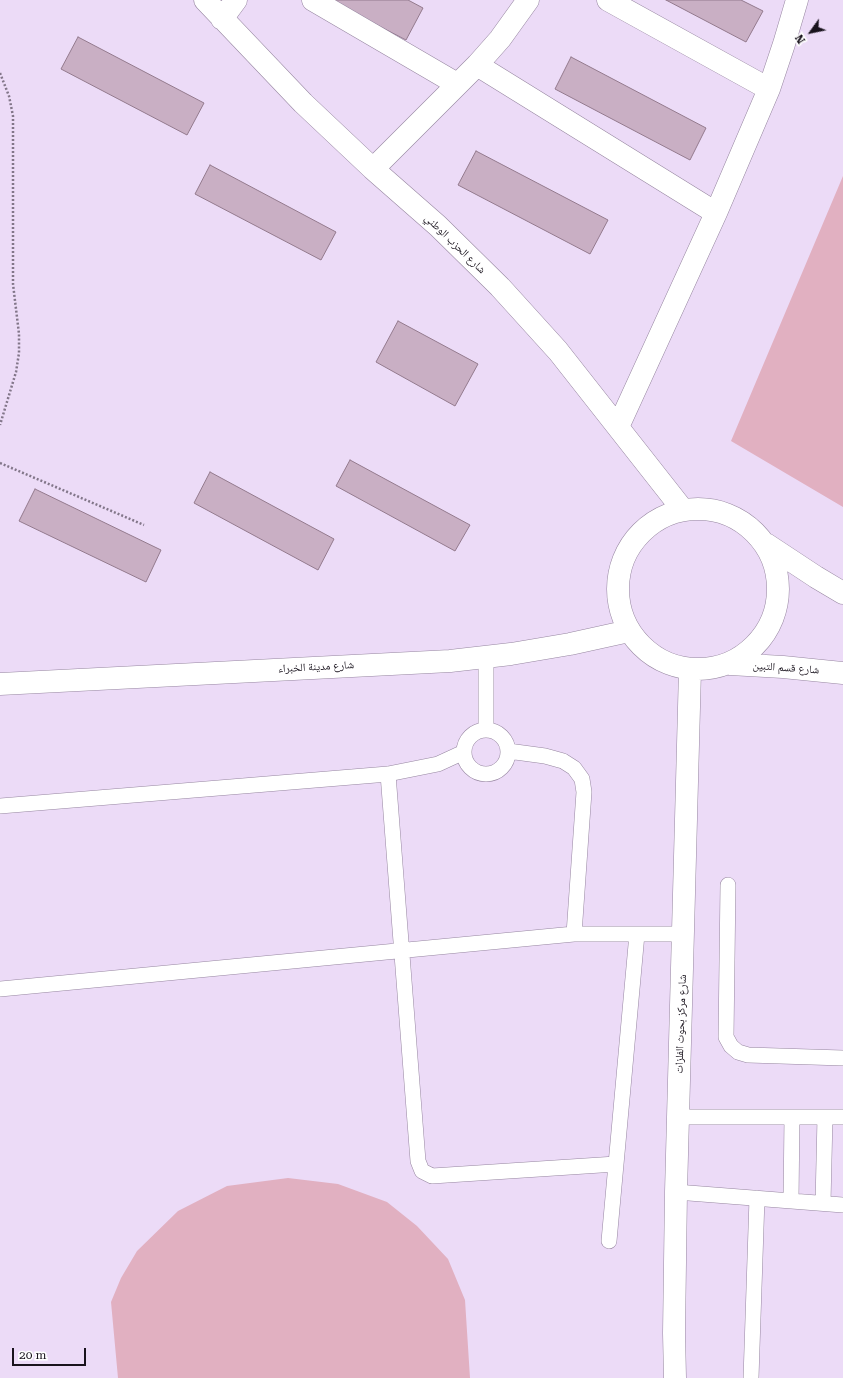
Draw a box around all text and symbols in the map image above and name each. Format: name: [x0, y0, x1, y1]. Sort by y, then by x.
north arrow: [791, 12, 831, 52]
text: N: [793, 32, 808, 46]
street label: شارع الحزب الوطني: [422, 212, 488, 276]
street label: شارع مدينة الخبراء: [278, 658, 354, 676]
street label: شارع قسم التبين: [752, 659, 820, 677]
street label: شارع مركز بحوث الفلزات: [673, 974, 689, 1074]
scale bar: [14, 1340, 88, 1366]
text: 20 m: [19, 1348, 46, 1362]

